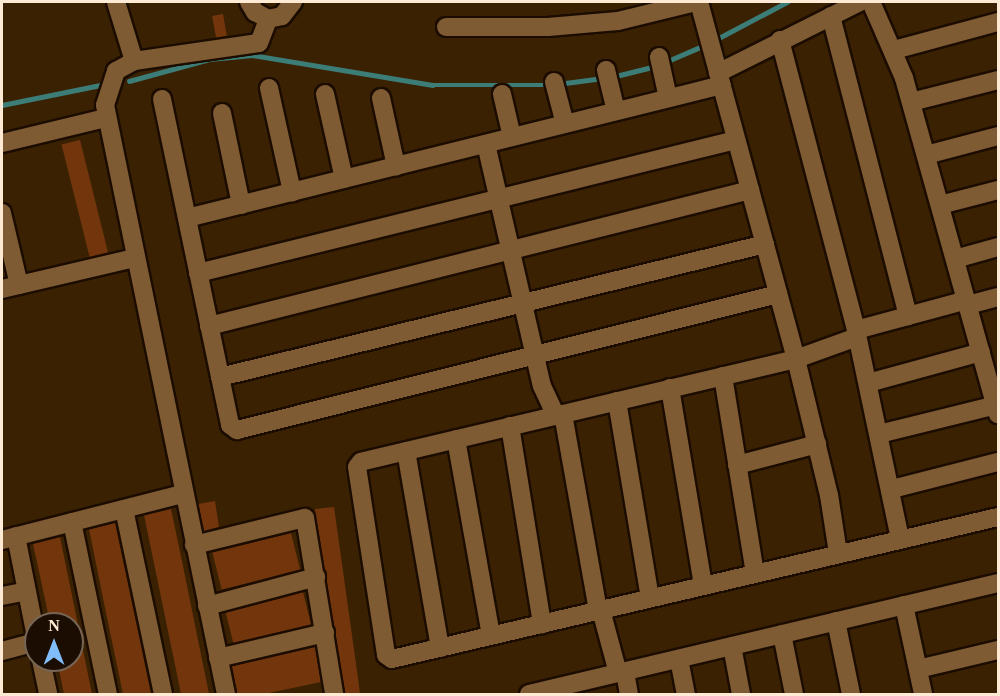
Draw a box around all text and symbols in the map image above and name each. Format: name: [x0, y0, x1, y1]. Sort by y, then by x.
north arrow: [24, 612, 84, 672]
text: N: [48, 617, 60, 634]

